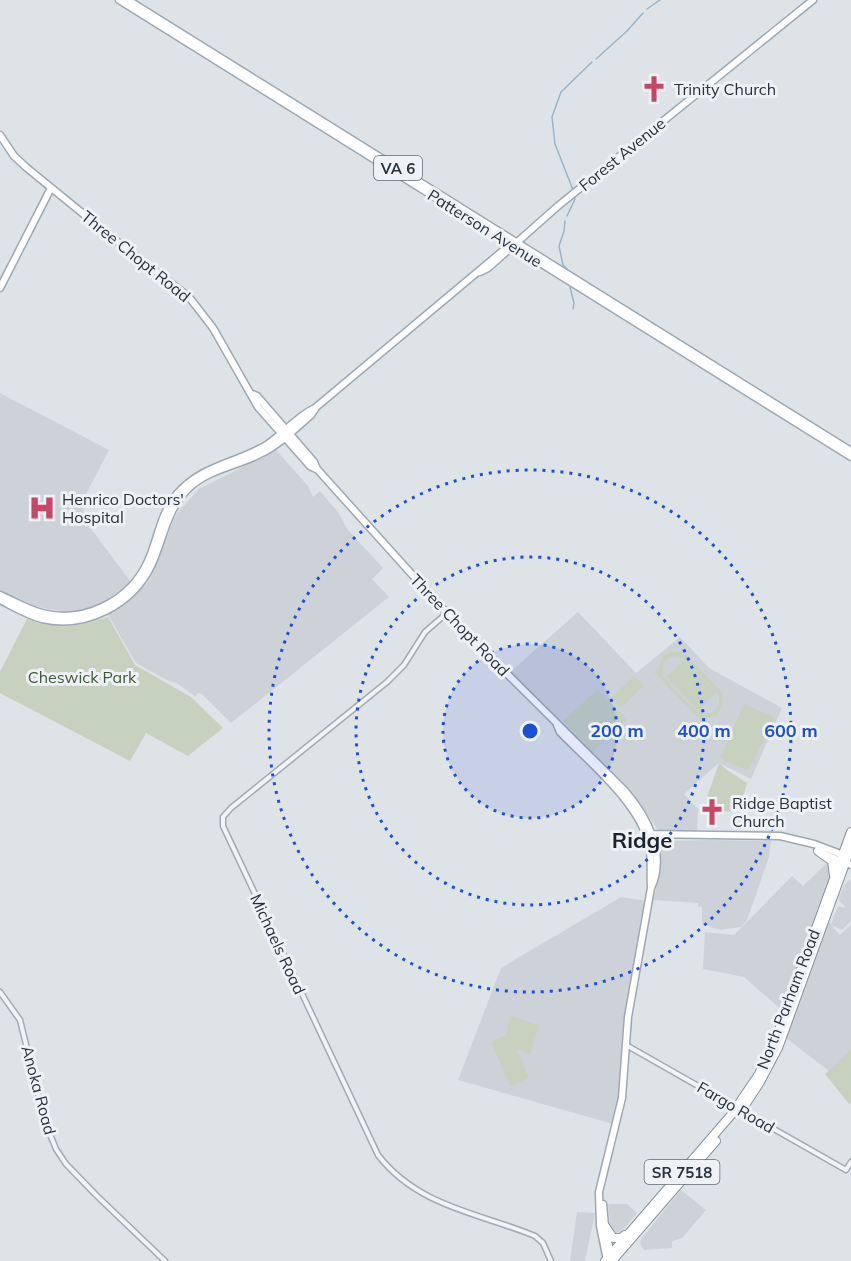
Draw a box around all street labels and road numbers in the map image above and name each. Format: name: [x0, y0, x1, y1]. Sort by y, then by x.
street label: Forest Avenue: [575, 113, 669, 195]
road number: VA 6: [374, 156, 422, 180]
street label: Patterson Avenue: [424, 185, 546, 271]
street label: Three Chopt Road: [78, 206, 194, 306]
street label: Three Chopt Road: [406, 570, 514, 680]
street label: Michaels Road: [246, 891, 310, 997]
street label: North Parham Road: [752, 926, 824, 1072]
street label: Anoka Road: [18, 1043, 60, 1137]
street label: Fargo Road: [694, 1077, 778, 1137]
road number: SR 7518: [644, 1160, 720, 1184]

